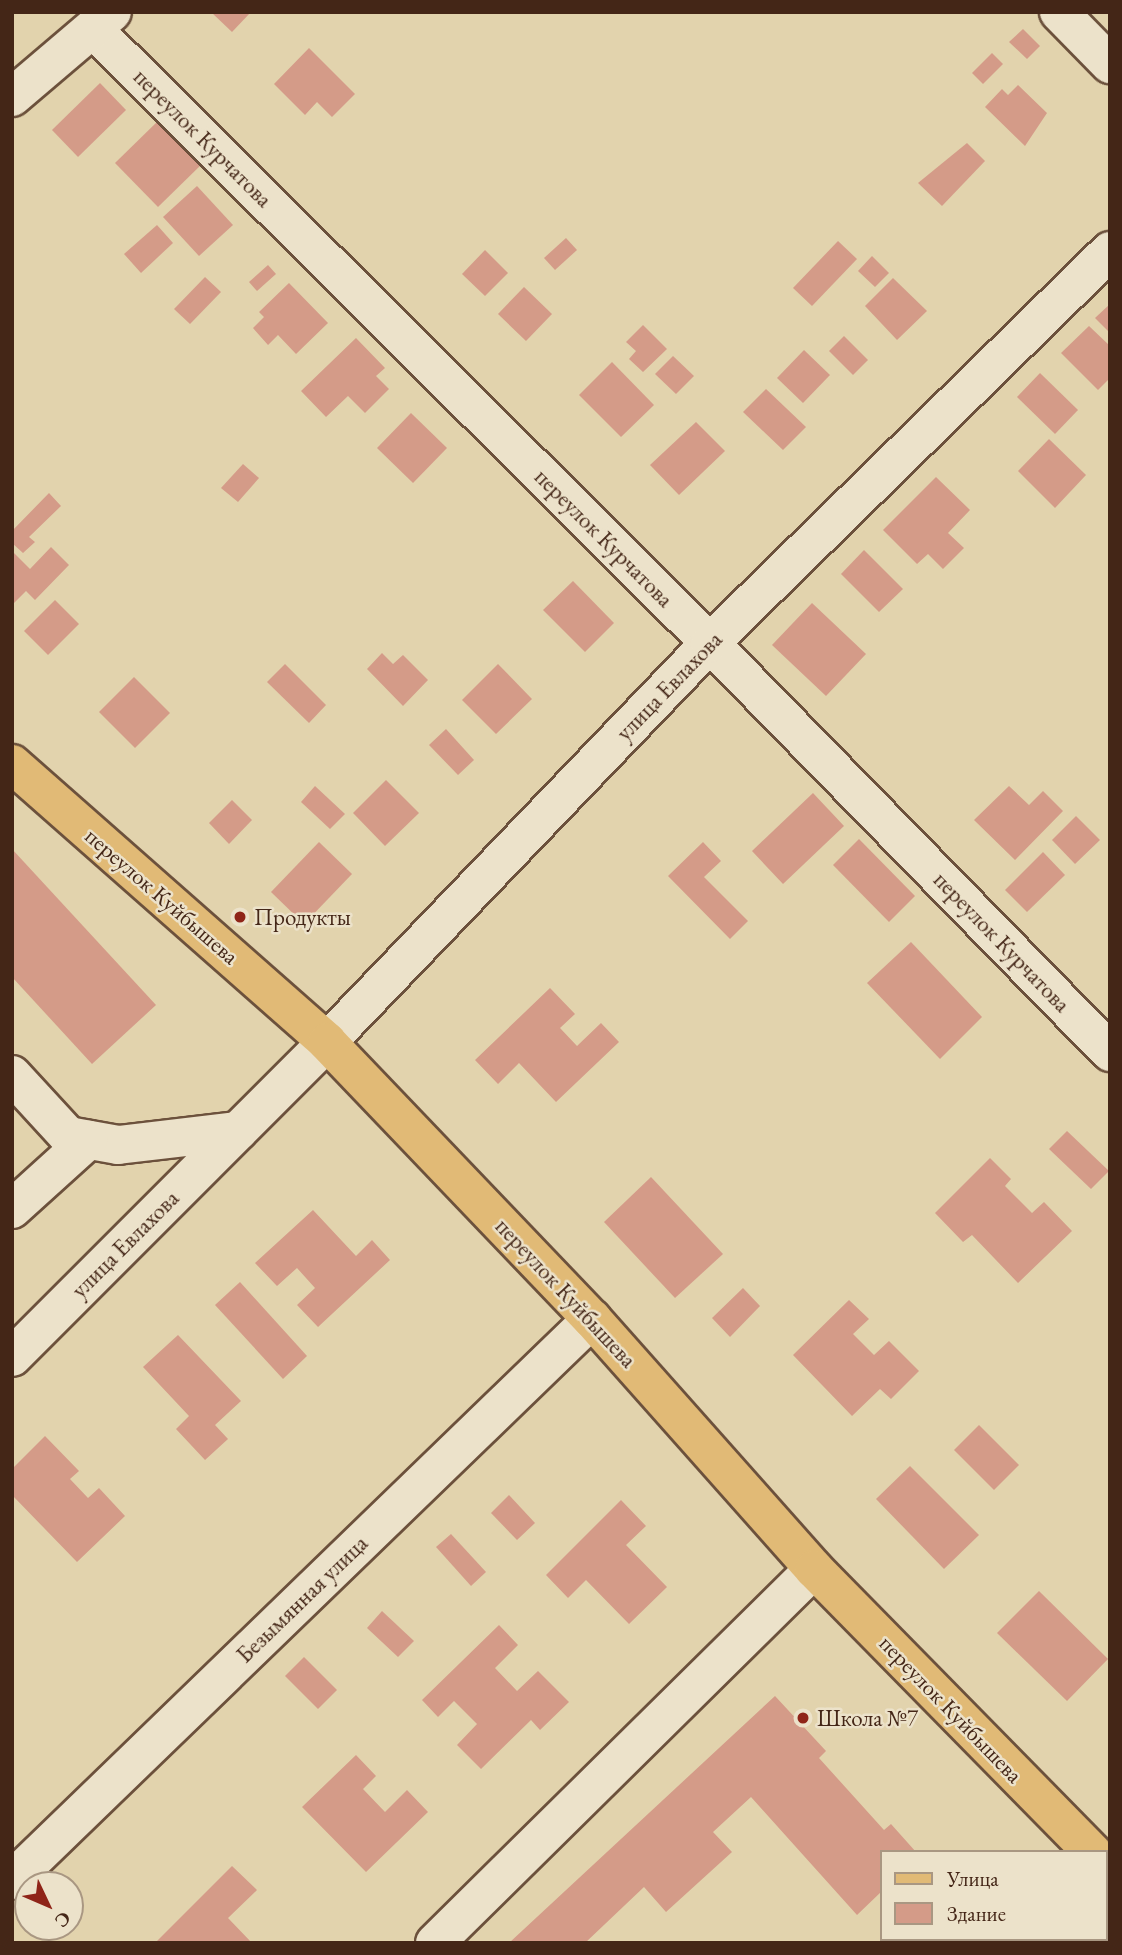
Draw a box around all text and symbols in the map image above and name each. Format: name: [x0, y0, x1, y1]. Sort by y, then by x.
street label: переулок Курчатова: [128, 63, 278, 213]
street label: переулок Курчатова: [529, 463, 679, 613]
street label: улица Евлахова: [610, 626, 728, 746]
street label: переулок Куйбышева: [80, 822, 244, 970]
street label: переулок Курчатова: [928, 866, 1076, 1018]
place label: Продукты: [254, 903, 351, 931]
marker: Продукты: [232, 909, 248, 925]
street label: улица Евлахова: [66, 1185, 184, 1303]
street label: переулок Куйбышева: [490, 1213, 642, 1373]
street label: Безымянная улица: [231, 1529, 373, 1669]
street label: переулок Куйбышева: [874, 1630, 1028, 1788]
place label: Школа №7: [817, 1704, 918, 1732]
marker: Школа №7: [795, 1710, 811, 1726]
legend: [880, 1850, 1108, 1941]
text: Улица: [947, 1865, 999, 1892]
north arrow: [14, 1871, 84, 1941]
text: Здание: [947, 1900, 1006, 1927]
text: С: [49, 1906, 77, 1933]

